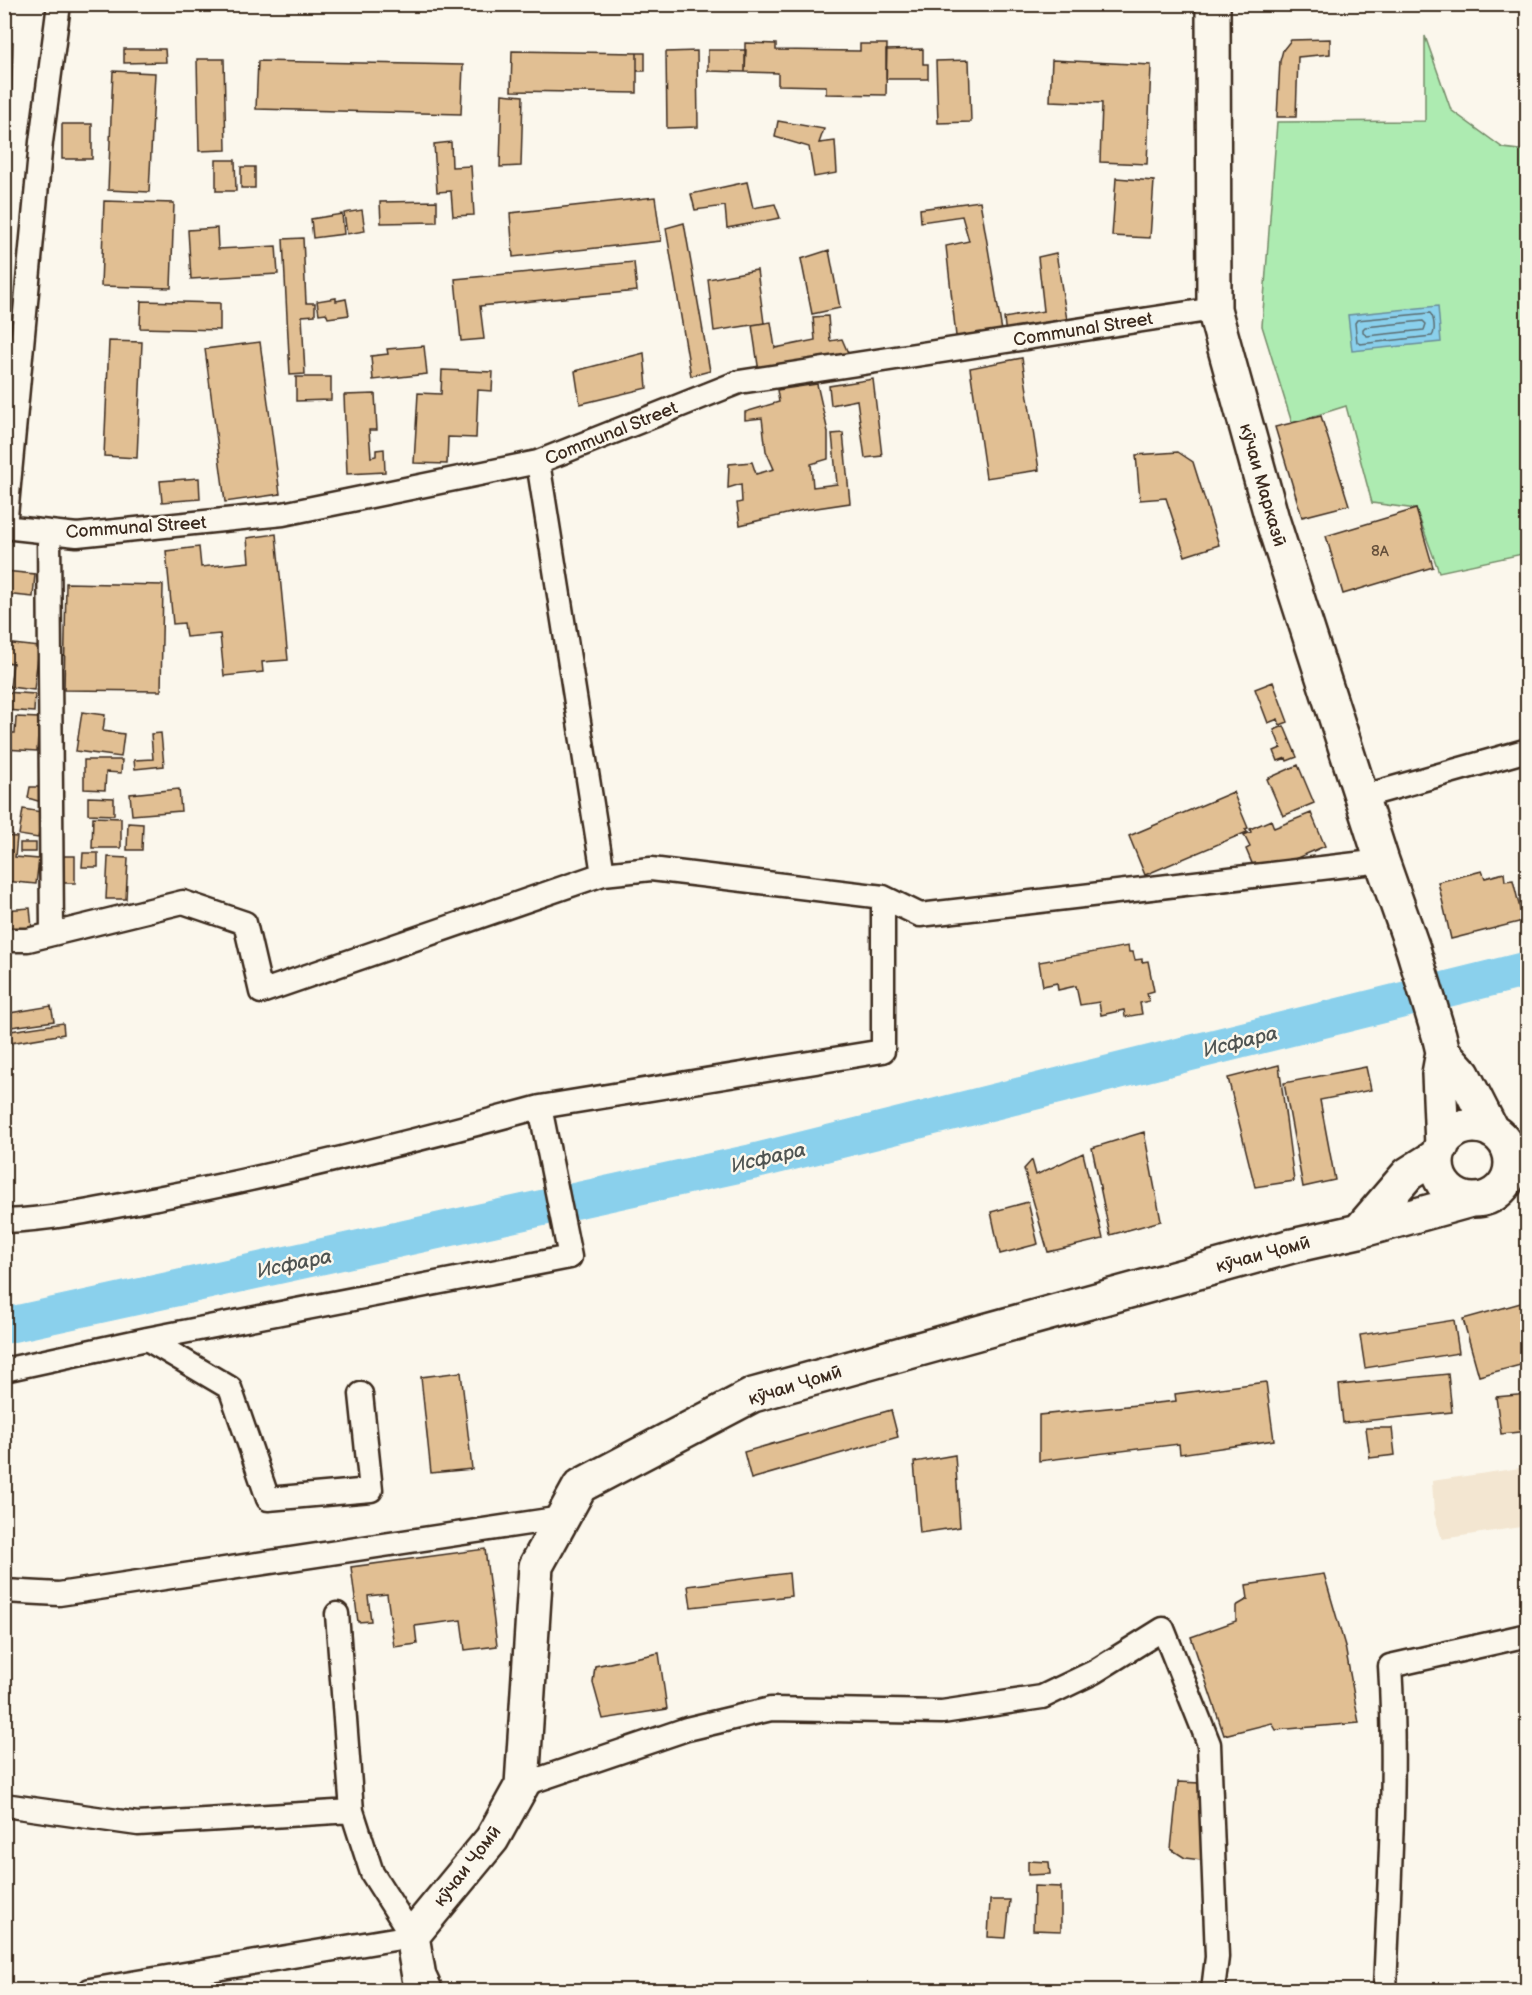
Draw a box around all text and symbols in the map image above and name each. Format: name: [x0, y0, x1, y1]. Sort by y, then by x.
street label: Communal Street: [1012, 308, 1155, 351]
street label: Communal Street: [542, 397, 681, 470]
street label: кӯчаи Марказӣ: [1235, 421, 1290, 549]
street label: Communal Street: [65, 512, 208, 543]
house number: 8A: [1371, 542, 1390, 561]
water label: Исфара: [1200, 1021, 1280, 1063]
water label: Исфара: [728, 1138, 808, 1178]
street label: кӯчаи Ҷомӣ: [1214, 1232, 1313, 1277]
water label: Исфара: [254, 1244, 334, 1284]
street label: кӯчаи Ҷомӣ: [746, 1361, 844, 1410]
street label: кӯчаи Ҷомӣ: [429, 1822, 505, 1911]

